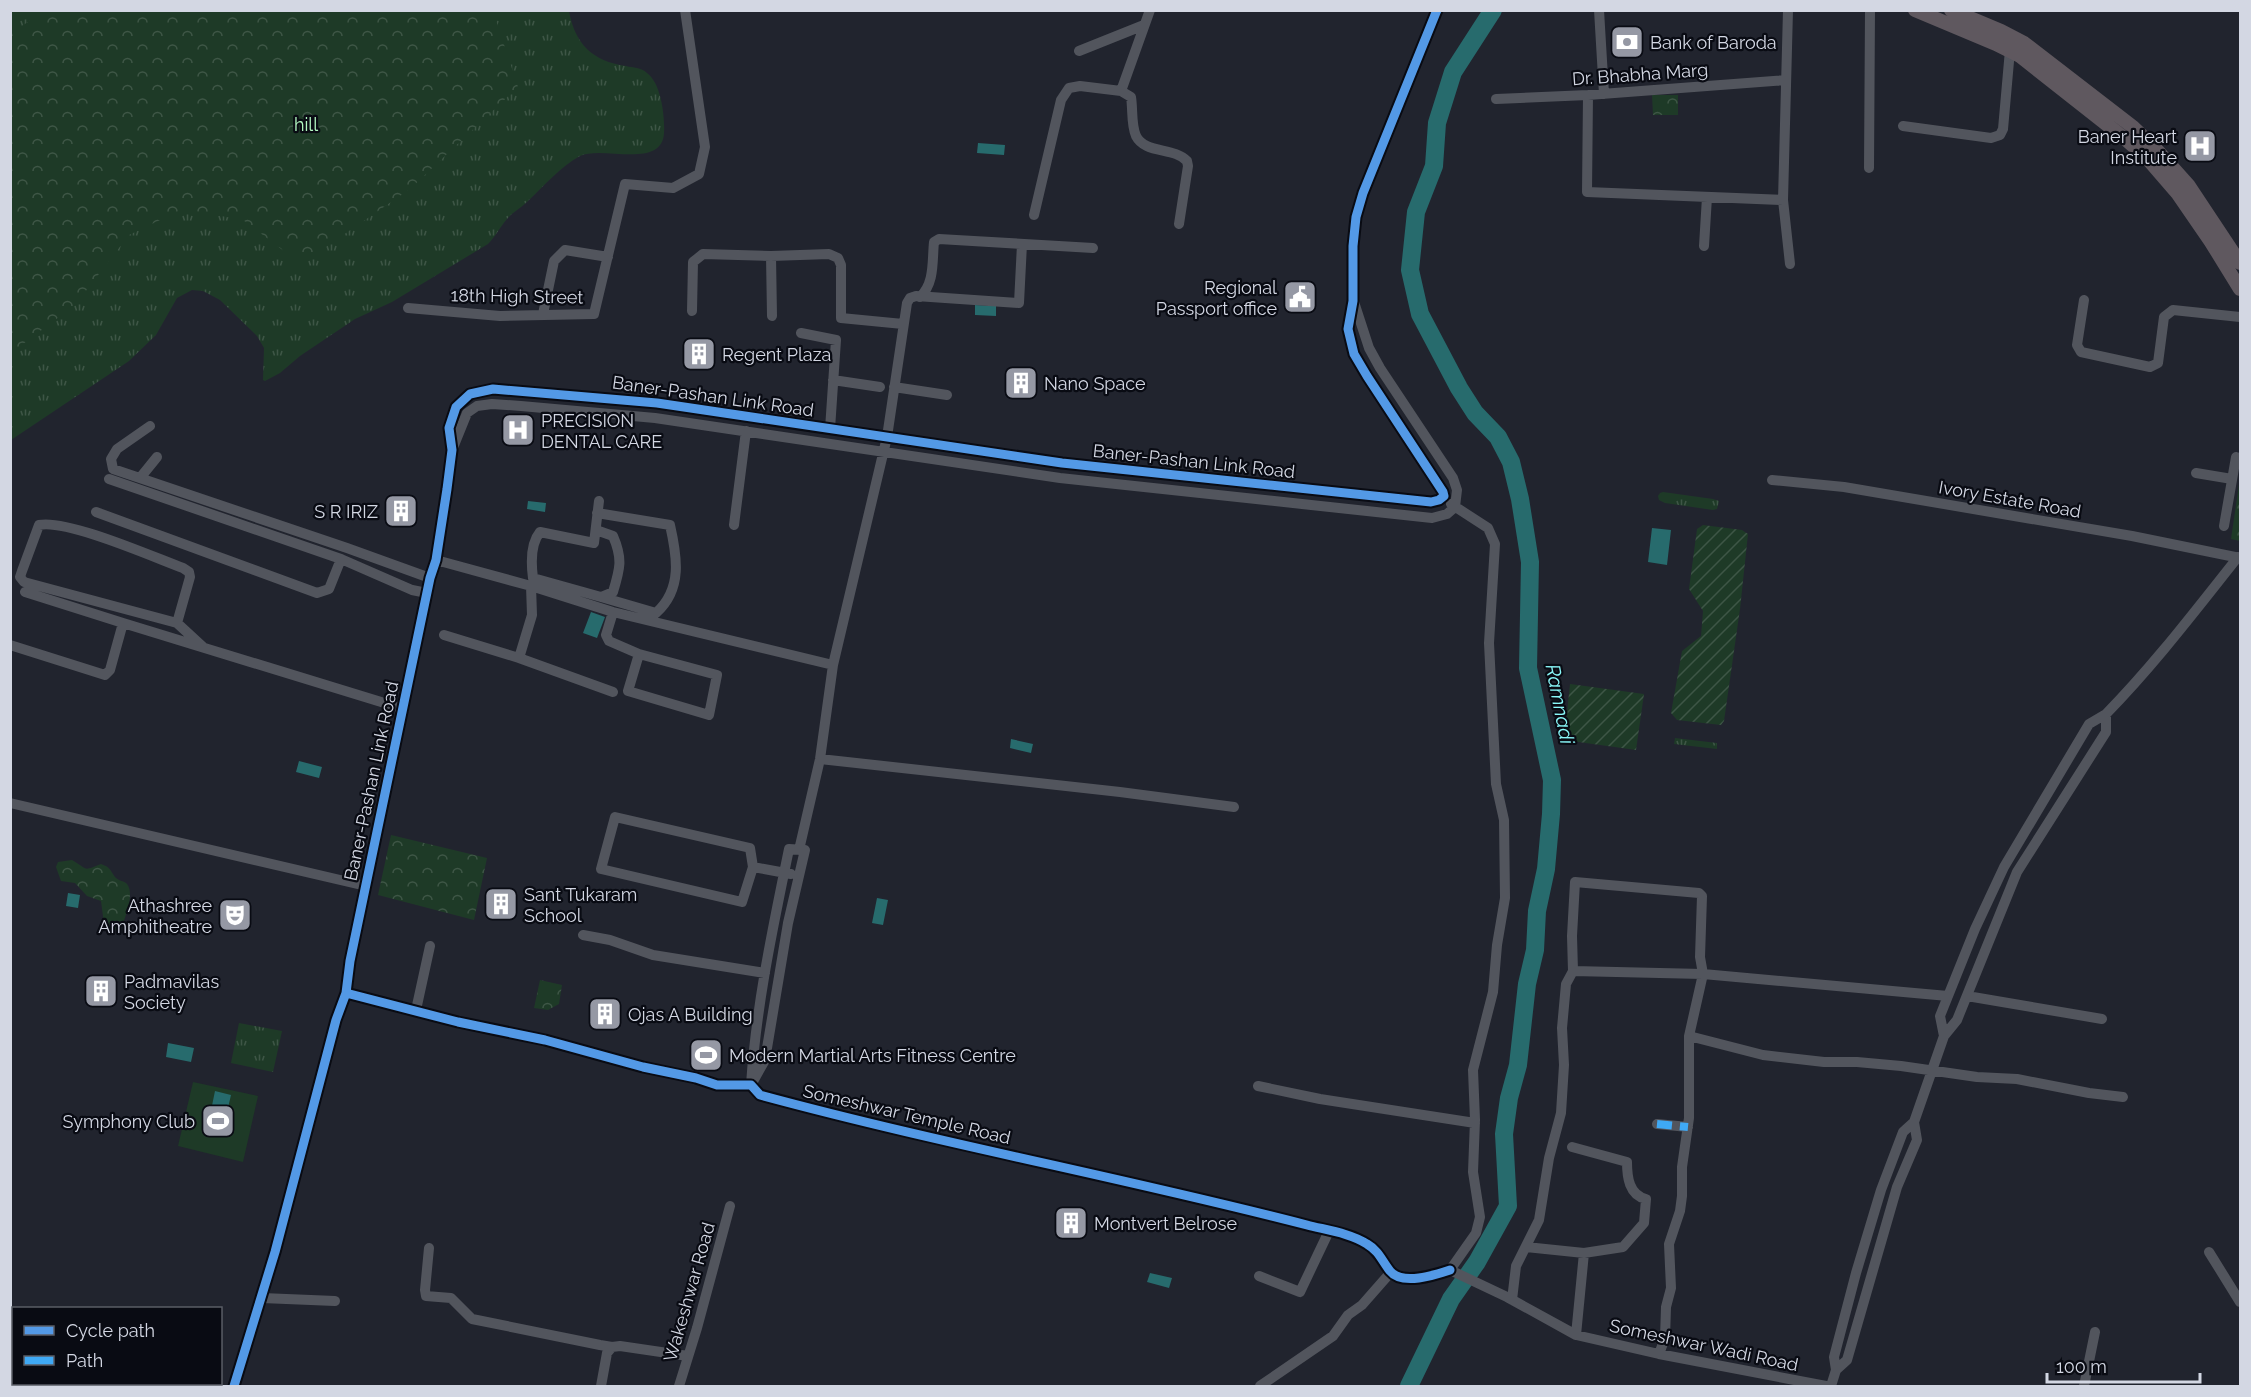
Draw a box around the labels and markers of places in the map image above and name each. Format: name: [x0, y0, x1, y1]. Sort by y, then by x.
bank icon: Bank of Baroda: [1609, 24, 1645, 60]
place label: Bank of Baroda: [1650, 32, 1777, 53]
place label: Baner Heart Institute: [2078, 126, 2177, 168]
hospital icon: Baner Heart Institute: [2182, 128, 2218, 164]
place label: Regional Passport office: [1156, 277, 1277, 319]
public building icon: Regional Passport office: [1282, 279, 1318, 315]
building icon: Regent Plaza: [681, 336, 717, 372]
place label: Regent Plaza: [722, 344, 831, 365]
building icon: Nano Space: [1003, 365, 1039, 401]
place label: Nano Space: [1044, 373, 1146, 394]
place label: PRECISION DENTAL CARE: [541, 410, 662, 452]
hospital icon: PRECISION DENTAL CARE: [500, 412, 536, 448]
building icon: S R IRIZ: [383, 493, 419, 529]
place label: S R IRIZ: [314, 501, 378, 522]
place label: Sant Tukaram School: [524, 884, 637, 926]
building icon: Sant Tukaram School: [483, 886, 519, 922]
place label: Athashree Amphitheatre: [98, 895, 212, 937]
theatre icon: Athashree Amphitheatre: [217, 897, 253, 933]
place label: Padmavilas Society: [124, 971, 219, 1013]
building icon: Padmavilas Society: [83, 973, 119, 1009]
building icon: Ojas A Building: [587, 996, 623, 1032]
place label: Ojas A Building: [628, 1004, 753, 1025]
sports icon: Modern Martial Arts Fitness Centre: [688, 1037, 724, 1073]
place label: Modern Martial Arts Fitness Centre: [729, 1045, 1016, 1066]
sports icon: Symphony Club: [200, 1103, 236, 1139]
place label: Symphony Club: [63, 1111, 195, 1132]
building icon: Montvert Belrose: [1053, 1205, 1089, 1241]
place label: Montvert Belrose: [1094, 1213, 1237, 1234]

